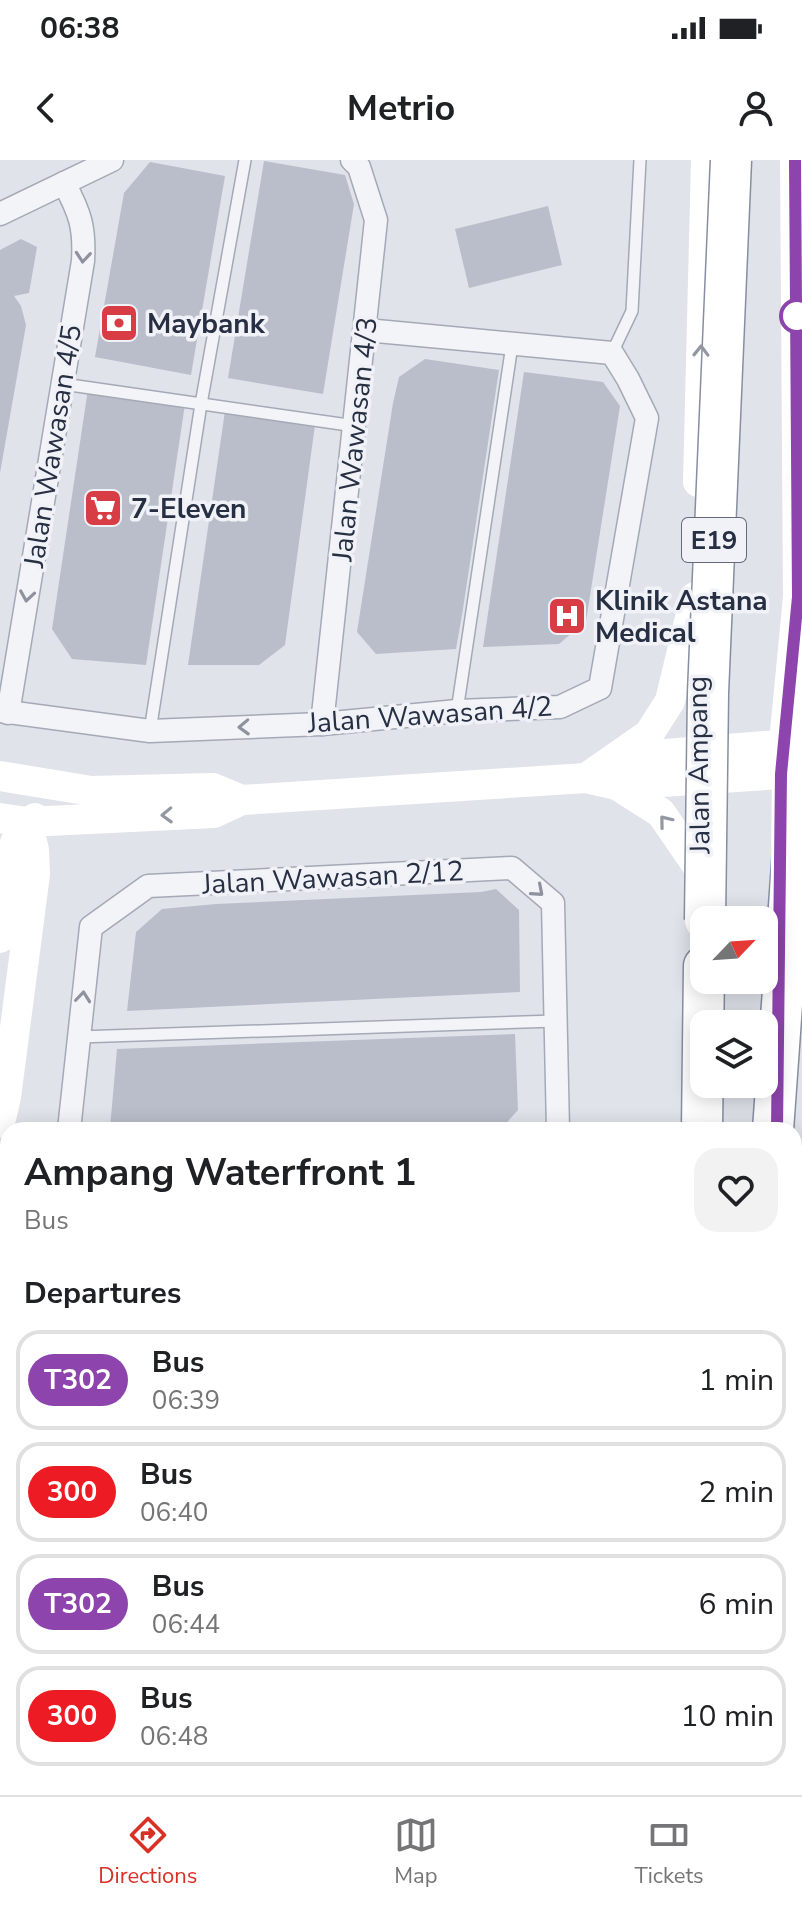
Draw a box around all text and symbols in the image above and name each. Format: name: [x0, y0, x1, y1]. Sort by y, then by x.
text: 06:38: [40, 8, 119, 49]
text: Metrio: [347, 84, 455, 133]
icon: back: [24, 86, 68, 130]
icon: person: [734, 86, 778, 130]
one-way arrow: [74, 251, 91, 264]
unlabelled marker: [780, 299, 802, 333]
bank icon: Maybank: [98, 302, 140, 344]
place label: Maybank: [147, 305, 266, 343]
street label: Jalan Wawasan 4/3: [323, 315, 387, 564]
street label: Jalan Wawasan 4/5: [15, 322, 91, 571]
one-way arrow: [692, 344, 710, 357]
supermarket icon: 7-Eleven: [82, 487, 124, 529]
place label: 7-Eleven: [131, 490, 246, 528]
road number: E19: [682, 518, 746, 562]
place label: Klinik Astana Medical: [595, 582, 768, 652]
one-way arrow: [20, 589, 37, 603]
hospital icon: Klinik Astana Medical: [546, 595, 588, 637]
street label: Jalan Ampang: [678, 676, 720, 855]
street label: Jalan Wawasan 4/2: [305, 687, 554, 743]
one-way arrow: [237, 718, 250, 735]
one-way arrow: [160, 807, 173, 824]
one-way arrow: [660, 815, 675, 830]
street label: Jalan Wawasan 2/12: [200, 852, 465, 904]
one-way arrow: [529, 881, 544, 895]
north arrow: [690, 906, 778, 994]
map controls: [690, 906, 778, 1098]
one-way arrow: [75, 990, 92, 1003]
button: layers: [690, 1010, 778, 1098]
text: Ampang Waterfront 1: [24, 1147, 417, 1198]
button: heart: [694, 1148, 778, 1232]
text: Bus: [24, 1203, 69, 1238]
text: Departures: [24, 1273, 181, 1314]
text: Bus: [152, 1342, 204, 1383]
text: 1 min: [699, 1360, 774, 1401]
text: T302: [44, 1361, 112, 1399]
text: 06:39: [152, 1383, 220, 1418]
text: Bus: [140, 1454, 193, 1495]
text: 2 min: [699, 1472, 774, 1513]
text: 300: [47, 1473, 97, 1511]
text: 06:40: [140, 1495, 208, 1530]
text: Bus: [152, 1566, 204, 1607]
text: 6 min: [699, 1584, 774, 1625]
text: T302: [44, 1585, 112, 1623]
text: 06:44: [152, 1607, 220, 1642]
text: Bus: [140, 1678, 193, 1719]
text: 10 min: [681, 1696, 774, 1737]
text: 300: [47, 1697, 97, 1735]
text: 06:48: [140, 1719, 208, 1754]
tab: Directions: [98, 1813, 197, 1891]
tab: Map: [394, 1813, 438, 1891]
tab: Tickets: [634, 1813, 704, 1891]

